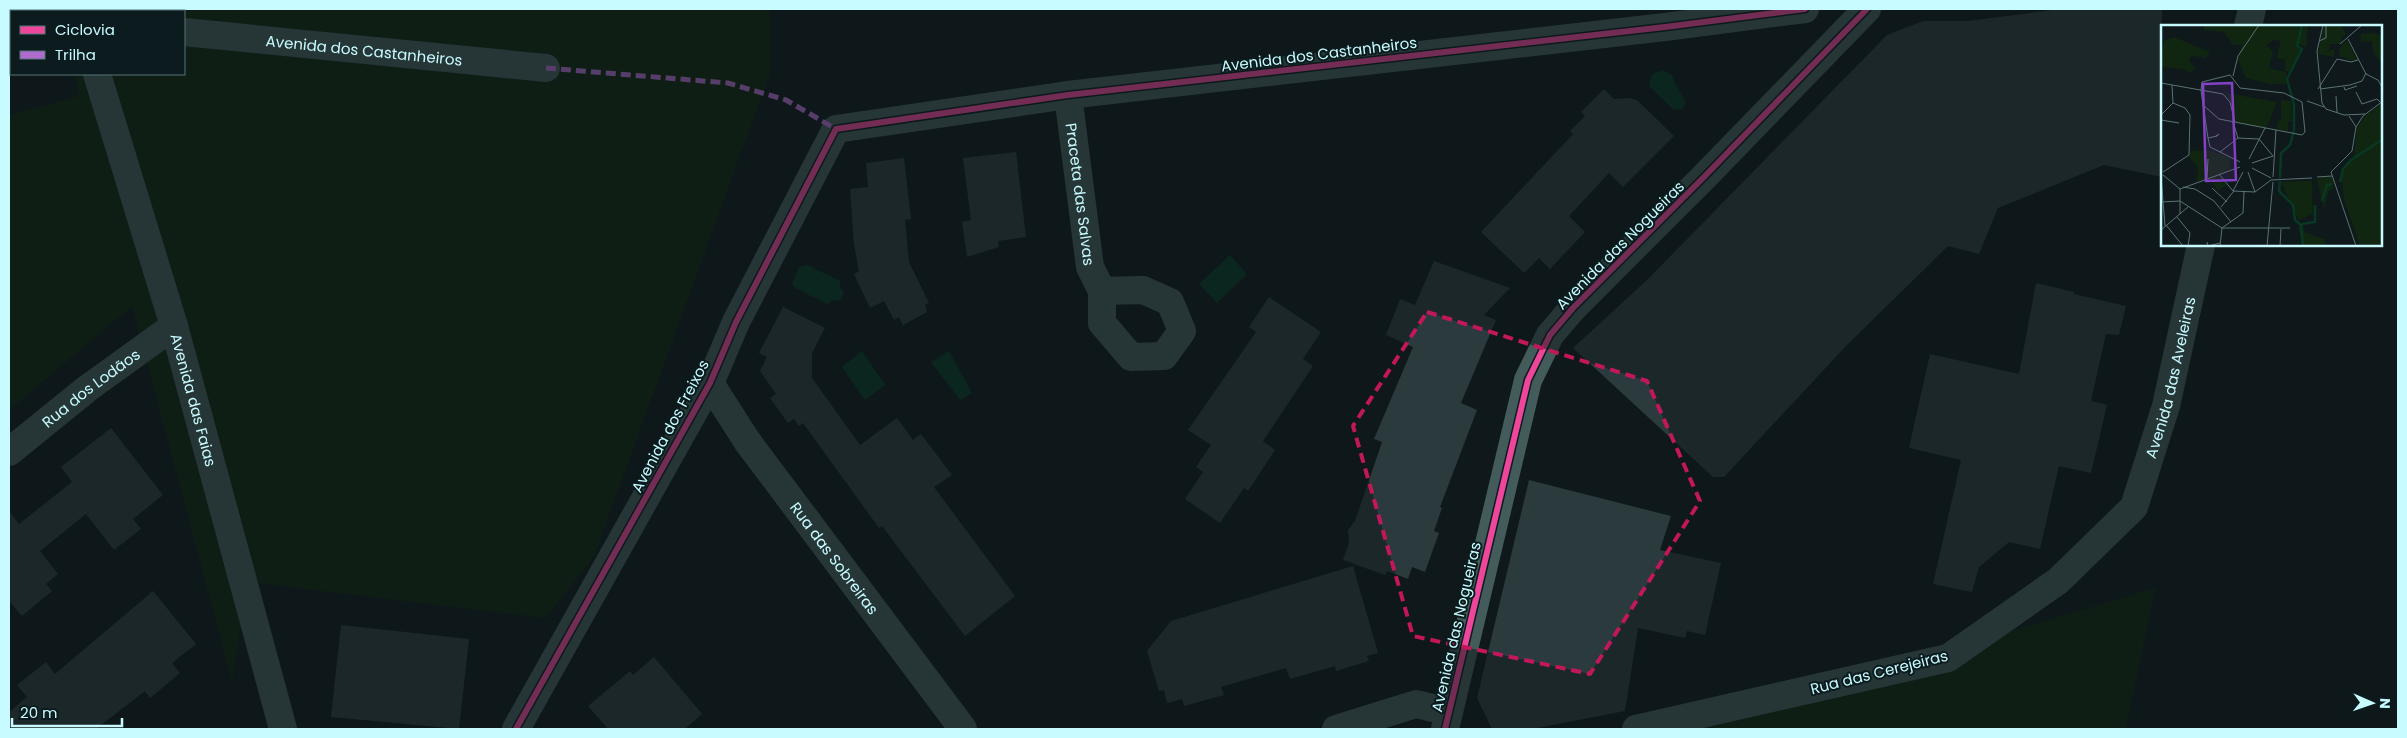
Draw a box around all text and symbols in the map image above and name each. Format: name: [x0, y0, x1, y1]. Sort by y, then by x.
legend: [10, 10, 185, 75]
text: Ciclovia: [55, 19, 115, 40]
inset map: [2161, 25, 2382, 246]
street label: Avenida dos Castanheiros: [265, 30, 464, 70]
street label: Avenida dos Castanheiros: [1220, 32, 1418, 76]
text: Trilha: [55, 44, 96, 65]
street label: Praceta das Salvas: [1061, 122, 1100, 267]
street label: Avenida das Nogueiras: [1551, 176, 1689, 314]
street label: Avenida das Aveleiras: [2140, 295, 2200, 461]
street label: Avenida das Faias: [166, 331, 222, 469]
street label: Rua dos Lodãos: [37, 343, 144, 432]
street label: Avenida dos Freixos: [626, 356, 714, 496]
street label: Rua das Sobreiras: [786, 497, 884, 619]
street label: Avenida das Nogueiras: [1426, 540, 1486, 714]
street label: Rua das Cerejeiras: [1808, 645, 1950, 699]
north arrow: [2347, 678, 2397, 728]
scale bar: [12, 696, 122, 728]
text: N: [2375, 698, 2395, 709]
text: 20 m: [20, 702, 58, 723]

